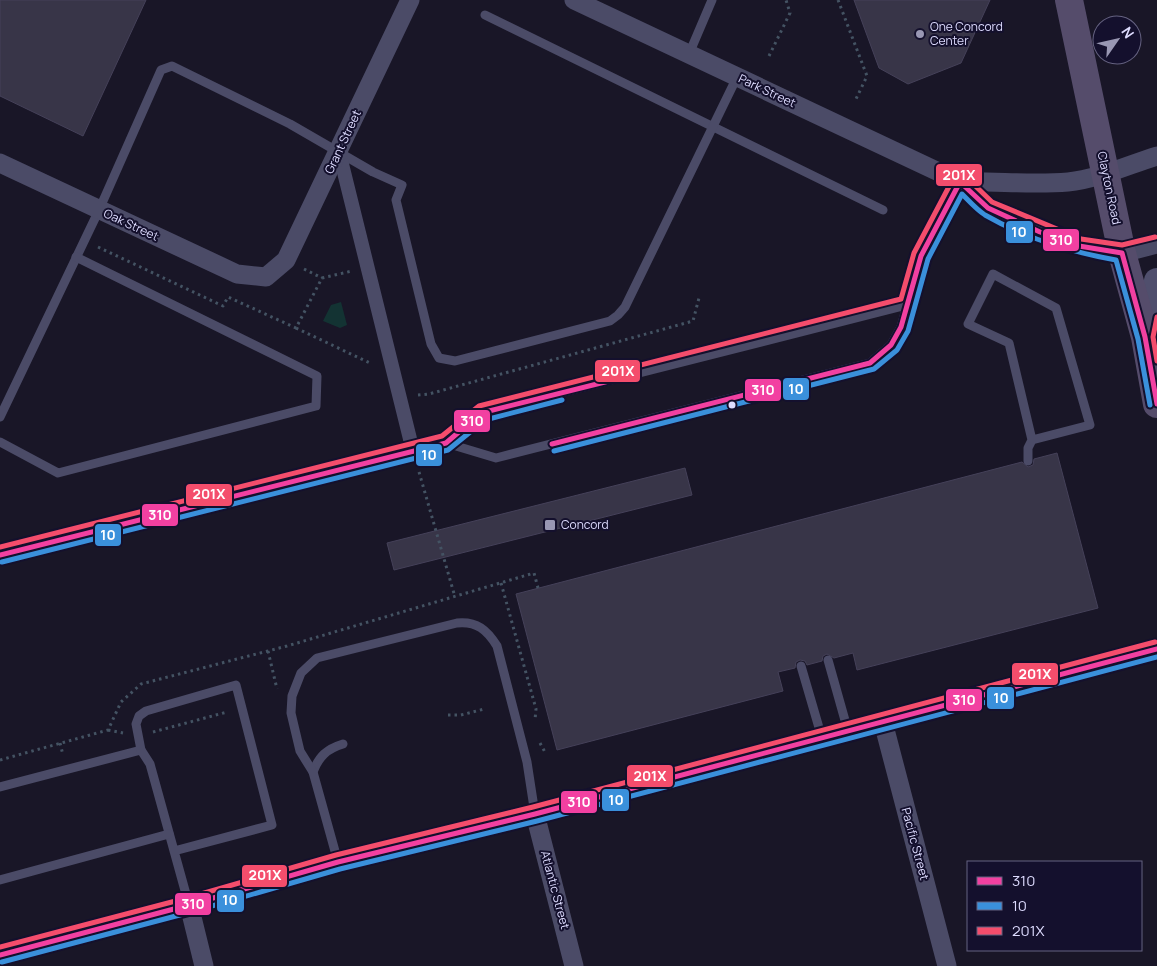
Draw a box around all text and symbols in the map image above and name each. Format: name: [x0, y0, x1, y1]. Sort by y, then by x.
north arrow: [1092, 15, 1142, 65]
place label: One Concord Center: [930, 18, 1003, 49]
text: N: [1118, 23, 1139, 42]
marker: One Concord Center: [914, 28, 926, 40]
street label: Park Street: [736, 70, 799, 111]
street label: Grant Street: [320, 107, 365, 177]
street label: Clayton Road: [1093, 150, 1126, 226]
line badge: 201X: [935, 163, 983, 187]
text: 201X: [943, 165, 976, 184]
street label: Oak Street: [101, 204, 162, 245]
line badge: 10: [1005, 220, 1034, 244]
text: 10: [1011, 222, 1027, 241]
line badge: 310: [1042, 228, 1080, 252]
text: 310: [1049, 230, 1073, 249]
line badge: 201X: [594, 359, 641, 383]
text: 201X: [602, 361, 635, 380]
line badge: 10: [782, 377, 810, 401]
line badge: 310: [744, 378, 782, 402]
text: 10: [788, 379, 804, 398]
text: 310: [751, 380, 775, 399]
unlabelled marker: [727, 400, 737, 410]
line badge: 310: [453, 409, 491, 433]
text: 310: [460, 411, 484, 430]
line badge: 10: [415, 443, 443, 467]
text: 10: [421, 445, 437, 464]
line badge: 201X: [185, 483, 233, 507]
text: 201X: [193, 484, 226, 503]
line badge: 310: [141, 503, 179, 527]
text: 310: [148, 505, 172, 524]
place label: Concord: [561, 516, 609, 533]
marker: Concord: [543, 518, 557, 532]
line badge: 10: [94, 523, 122, 547]
text: 10: [100, 525, 116, 544]
line badge: 201X: [1011, 662, 1059, 686]
text: 201X: [1019, 664, 1052, 683]
line badge: 10: [986, 686, 1015, 710]
line badge: 310: [945, 688, 983, 712]
text: 10: [993, 688, 1009, 707]
text: 310: [952, 690, 976, 709]
line badge: 201X: [626, 764, 674, 788]
text: 201X: [634, 766, 667, 785]
line badge: 10: [601, 788, 630, 812]
line badge: 310: [560, 790, 598, 814]
text: 10: [608, 790, 624, 809]
text: 310: [567, 792, 591, 811]
street label: Pacific Street: [898, 806, 933, 882]
street label: Atlantic Street: [537, 849, 574, 931]
legend: [967, 861, 1142, 951]
line badge: 201X: [241, 864, 288, 888]
text: 201X: [249, 865, 282, 884]
text: 310: [1012, 870, 1035, 891]
line badge: 10: [216, 889, 245, 913]
text: 10: [222, 890, 238, 909]
line badge: 310: [174, 892, 212, 916]
text: 310: [181, 894, 205, 913]
text: 10: [1012, 895, 1027, 916]
text: 201X: [1012, 920, 1045, 941]

